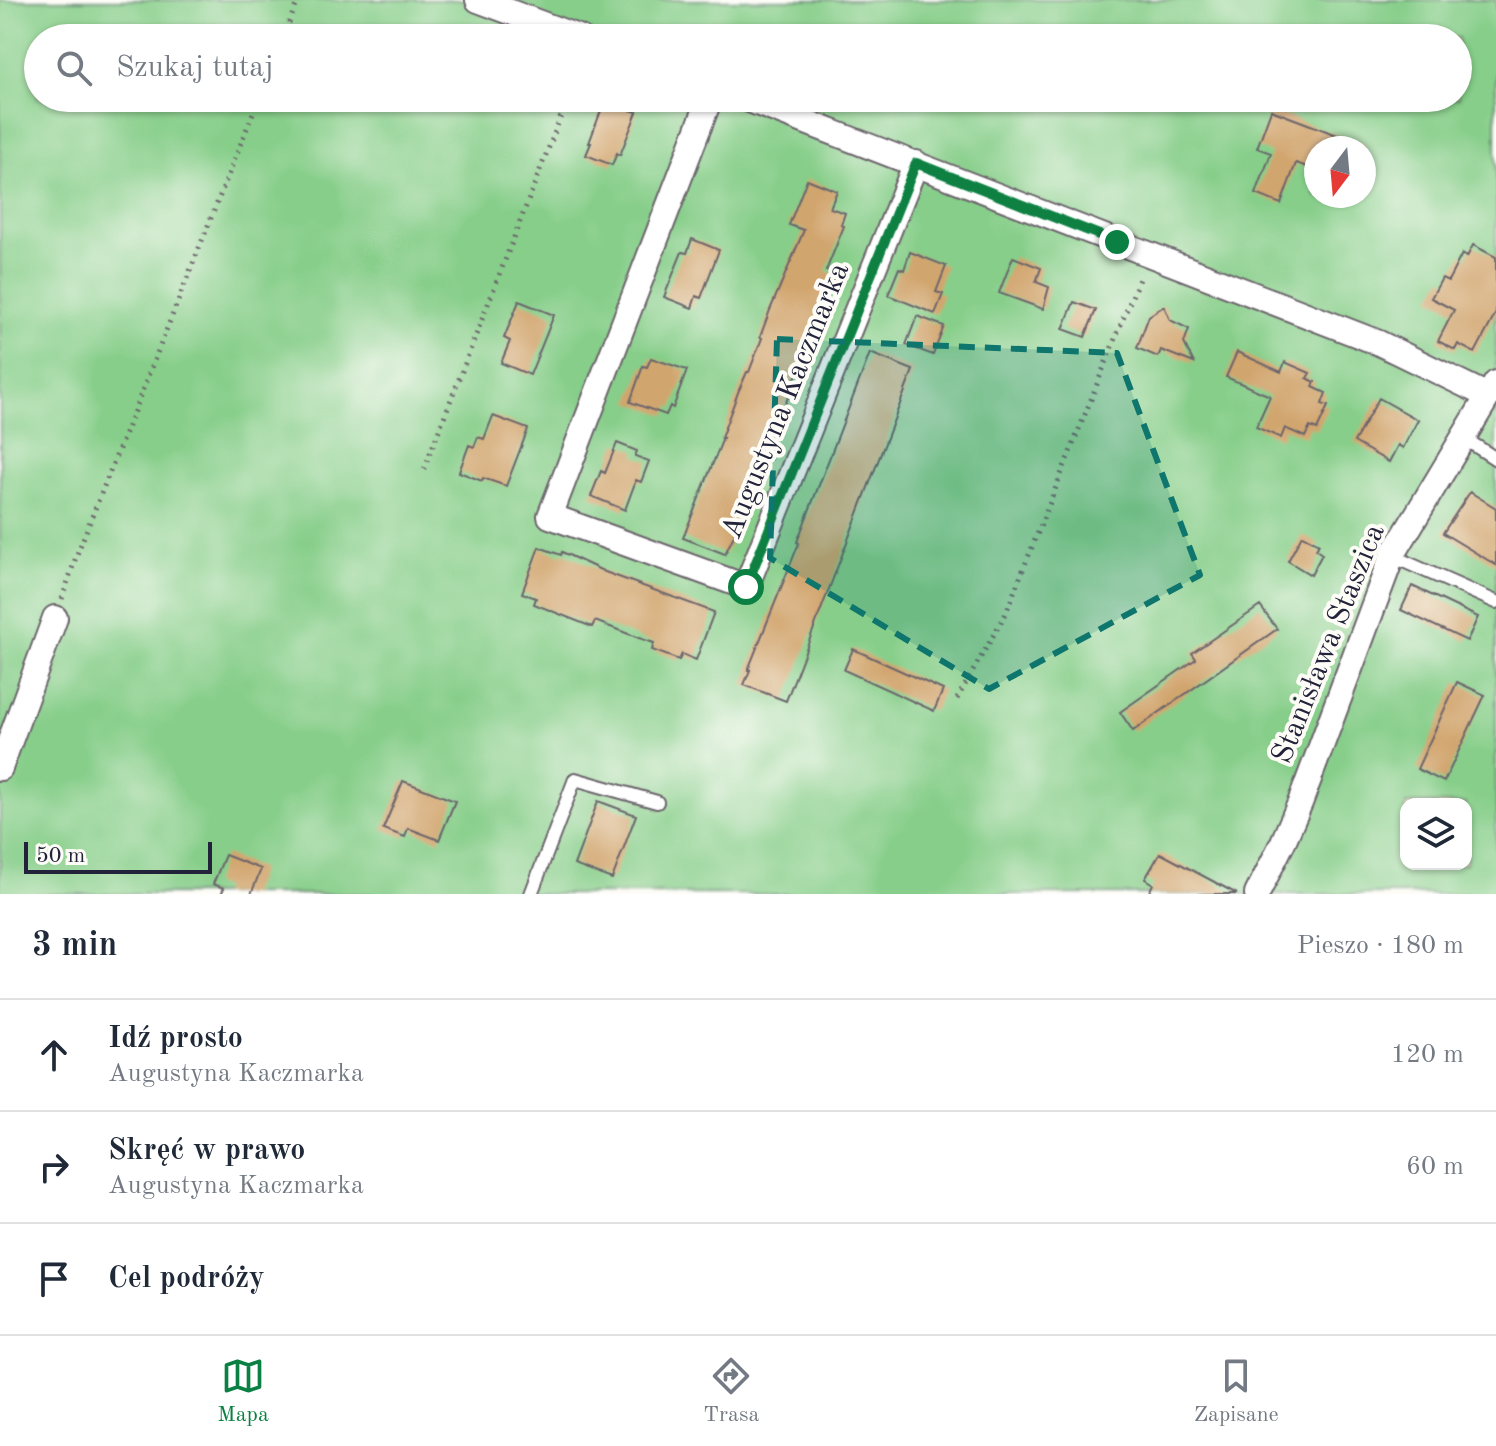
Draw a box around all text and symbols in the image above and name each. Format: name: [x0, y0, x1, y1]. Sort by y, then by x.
search box: [24, 24, 1472, 112]
icon: search: [52, 46, 96, 90]
text: Szukaj tutaj: [116, 53, 274, 83]
north arrow: [1304, 136, 1376, 208]
route end: [1099, 224, 1135, 260]
street label: Augustyna Kaczmarka: [717, 258, 855, 543]
street label: Stanisława Staszica: [1267, 520, 1391, 768]
route start: [728, 569, 764, 605]
map controls: [1400, 798, 1472, 870]
button: layers: [1400, 798, 1472, 870]
scale bar: [24, 838, 212, 874]
text: 50 m: [36, 845, 85, 867]
text: 3 min: [32, 929, 117, 963]
text: Pieszo · 180 m: [1297, 933, 1464, 959]
text: Idź prosto: [108, 1024, 243, 1054]
icon: ahead: [32, 1033, 76, 1077]
text: 120 m: [1391, 1042, 1464, 1068]
text: Augustyna Kaczmarka: [108, 1061, 364, 1087]
text: Skręć w prawo: [108, 1136, 305, 1166]
icon: right: [32, 1145, 76, 1189]
text: 60 m: [1406, 1154, 1464, 1180]
text: Augustyna Kaczmarka: [108, 1173, 364, 1199]
icon: arrive: [32, 1257, 76, 1301]
text: Cel podróży: [108, 1264, 265, 1294]
tab: Mapa: [217, 1354, 269, 1429]
tab: Trasa: [703, 1354, 759, 1429]
tab: Zapisane: [1194, 1354, 1279, 1429]

